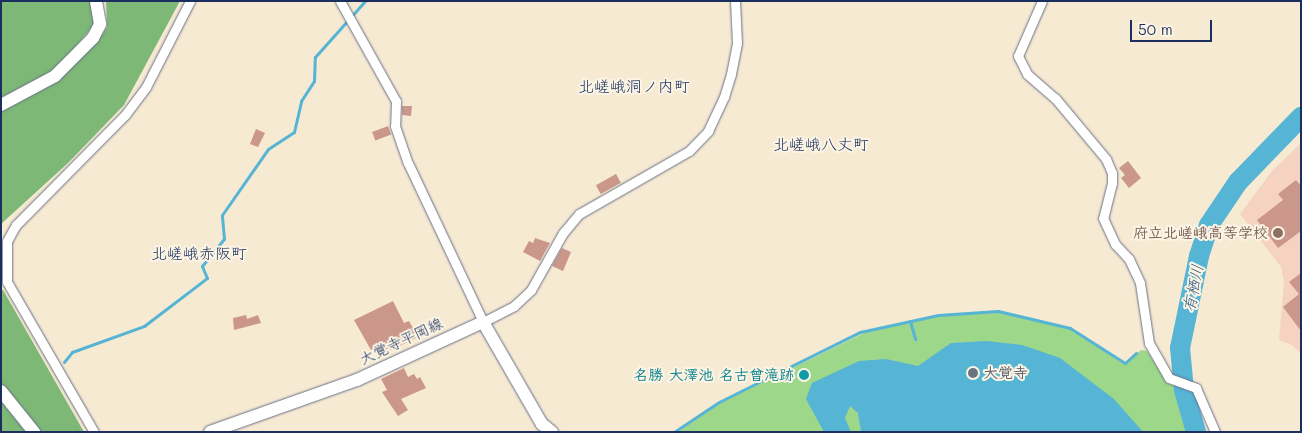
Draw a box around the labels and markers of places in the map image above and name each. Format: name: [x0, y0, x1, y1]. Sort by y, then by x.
place label: 府立北嵯峨高等学校: [1133, 224, 1268, 242]
marker: 府立北嵯峨高等学校: [1272, 227, 1284, 239]
place label: 大覚寺: [983, 364, 1028, 382]
place label: 名勝 大澤池 名古曾滝跡: [633, 366, 794, 384]
marker: 大覚寺: [967, 367, 979, 379]
marker: 名勝 大澤池 名古曾滝跡: [798, 369, 810, 381]

